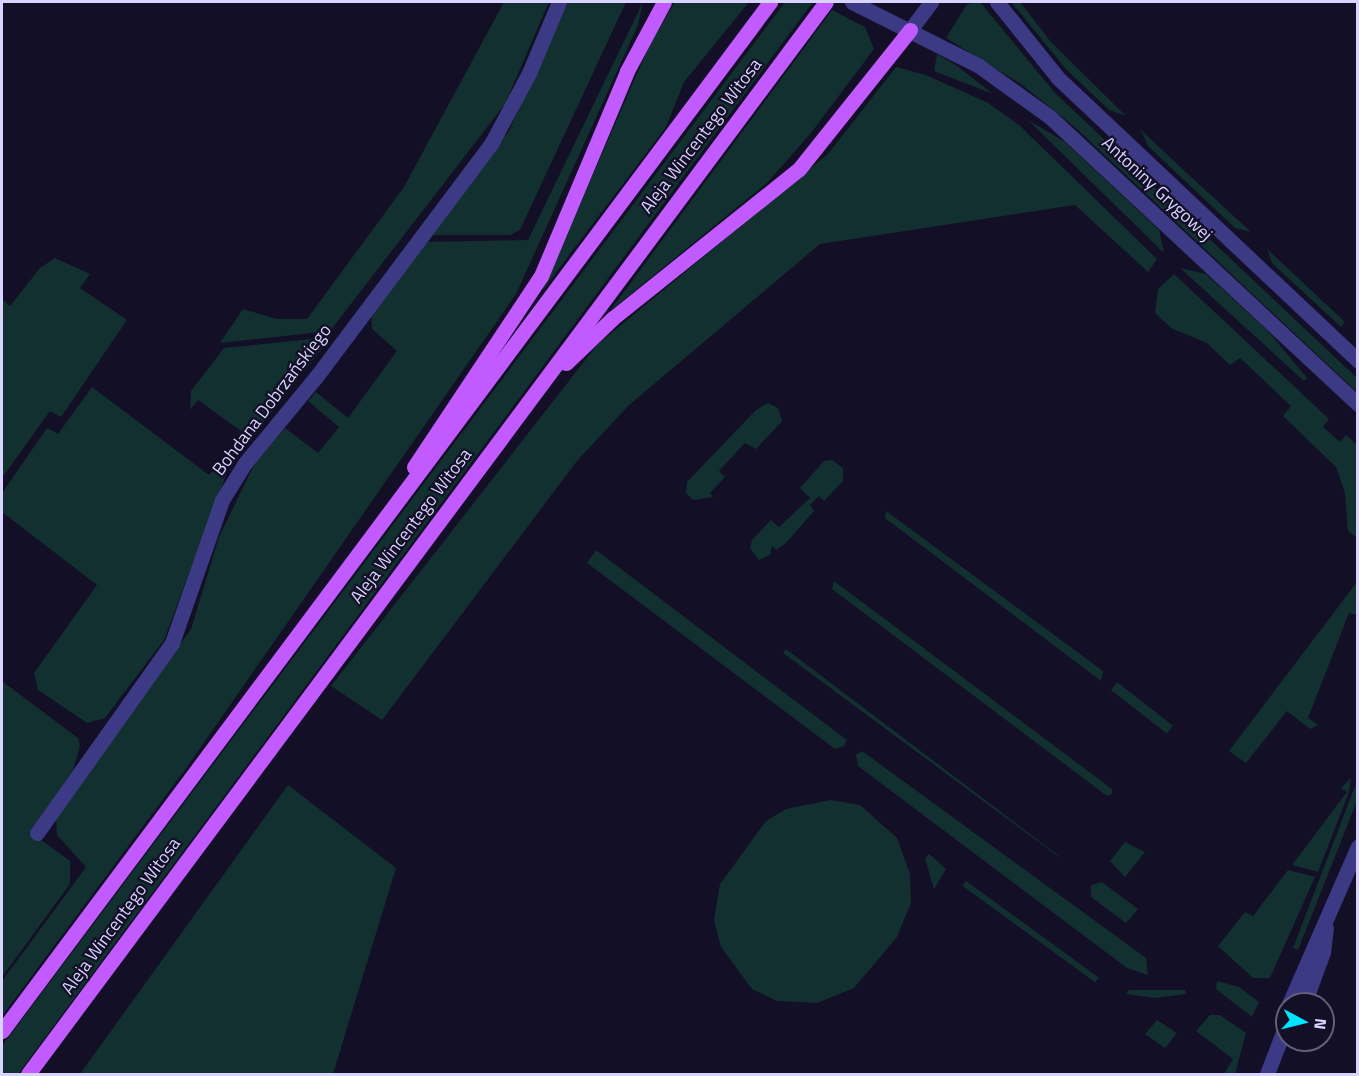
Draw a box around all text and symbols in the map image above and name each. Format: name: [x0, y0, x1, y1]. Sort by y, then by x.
street label: Aleja Wincentego Witosa: [636, 54, 766, 218]
street label: Antoniny Grygowej: [1097, 132, 1217, 246]
street label: Bohdana Dobrzańskiego: [208, 320, 336, 480]
street label: Aleja Wincentego Witosa: [346, 444, 476, 608]
street label: Aleja Wincentego Witosa: [57, 834, 185, 998]
north arrow: [1275, 992, 1335, 1052]
text: N: [1308, 1017, 1333, 1031]

